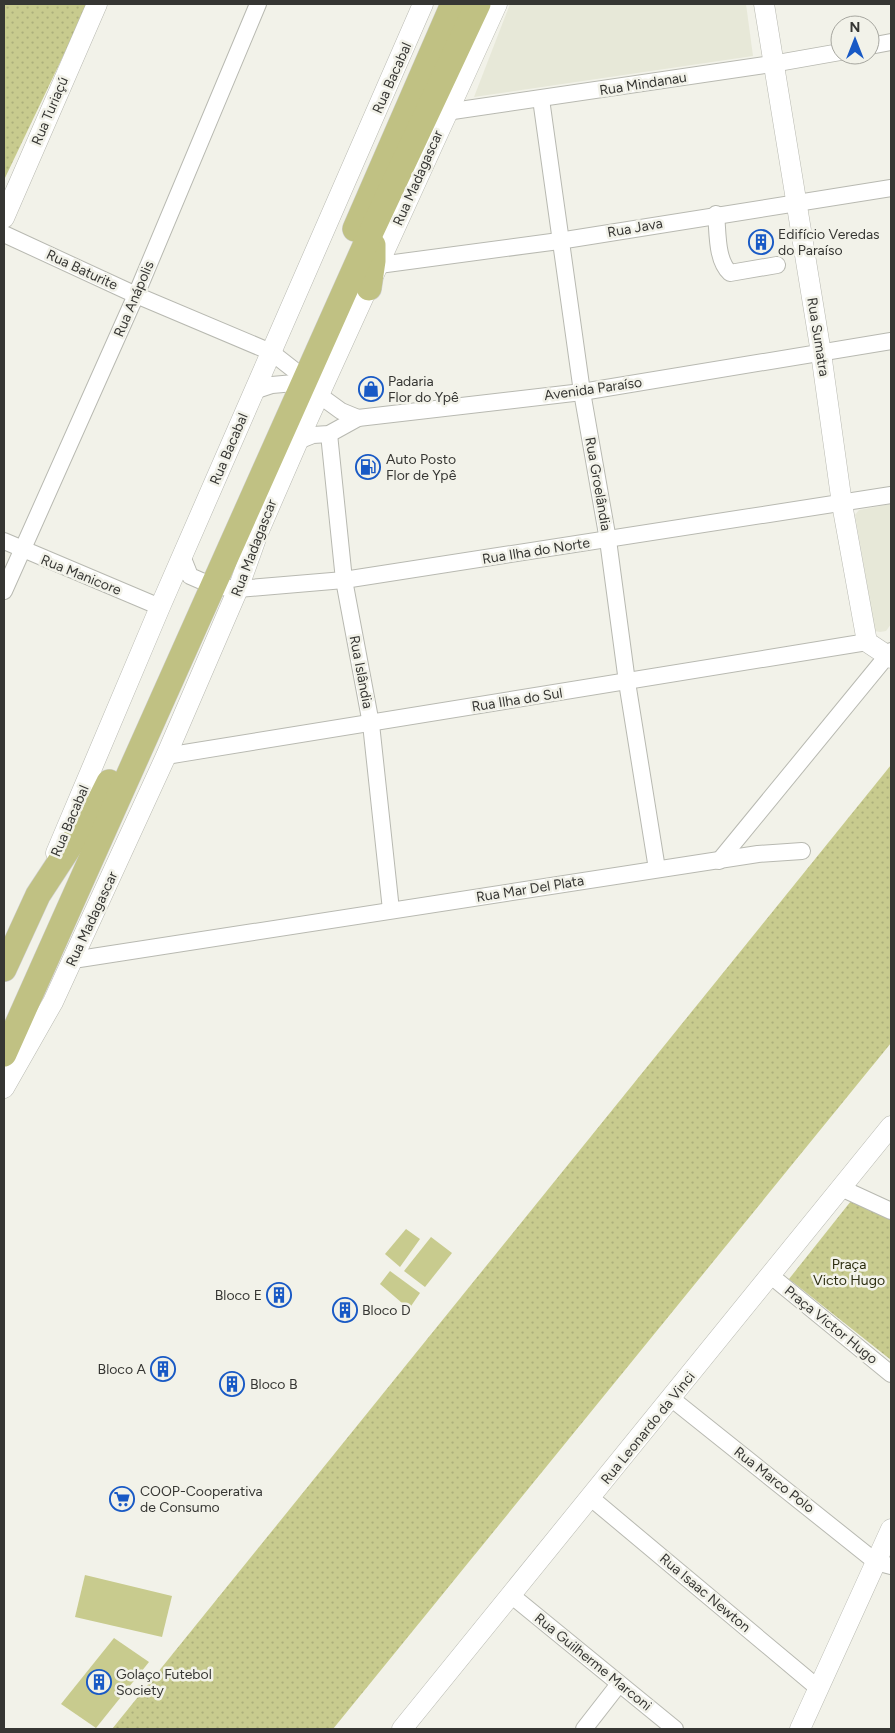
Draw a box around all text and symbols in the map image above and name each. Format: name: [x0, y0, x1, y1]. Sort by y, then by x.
north arrow: [830, 15, 880, 65]
text: N: [850, 19, 860, 36]
street label: Rua Bacabal: [369, 40, 415, 116]
street label: Rua Mindanau: [598, 69, 688, 99]
street label: Rua Turiaçú: [28, 74, 72, 148]
street label: Rua Madagascar: [389, 127, 447, 228]
street label: Rua Java: [606, 215, 664, 241]
place label: Edifício Veredas do Paraíso: [778, 226, 880, 259]
building icon: Edifício Veredas do Paraíso: [748, 229, 774, 255]
street label: Rua Baturite: [44, 246, 121, 294]
street label: Rua Anápolis: [110, 258, 158, 340]
street label: Rua Sumatra: [803, 296, 833, 378]
place label: Padaria Flor do Ypê: [388, 373, 459, 406]
street label: Avenida Paraíso: [543, 374, 643, 404]
shop icon: Padaria Flor do Ypê: [358, 376, 384, 402]
street label: Rua Bacabal: [206, 411, 252, 487]
street label: Rua Groelândia: [581, 436, 615, 532]
place label: Auto Posto Flor de Ypê: [386, 451, 457, 484]
fuel station icon: Auto Posto Flor de Ypê: [355, 454, 381, 480]
street label: Rua Madagascar: [228, 497, 280, 599]
street label: Rua Ilha do Norte: [481, 534, 591, 568]
street label: Rua Manicore: [38, 551, 124, 599]
street label: Rua Islândia: [346, 634, 376, 710]
street label: Rua Ilha do Sul: [470, 684, 564, 716]
street label: Rua Bacabal: [47, 783, 93, 859]
street label: Rua Madagascar: [63, 869, 122, 969]
street label: Rua Mar Del Plata: [475, 872, 585, 906]
park label: Praça Victo Hugo: [813, 1256, 885, 1289]
building icon: Bloco E: [266, 1282, 292, 1308]
street label: Praça Victor Hugo: [781, 1282, 881, 1368]
place label: Bloco E: [215, 1287, 262, 1304]
building icon: Bloco D: [332, 1297, 358, 1323]
place label: Bloco D: [362, 1302, 411, 1319]
building icon: Bloco A: [150, 1356, 176, 1382]
place label: Bloco A: [98, 1361, 147, 1378]
street label: Rua Leonardo da Vinci: [597, 1368, 699, 1488]
building icon: Bloco B: [219, 1371, 245, 1397]
place label: Bloco B: [250, 1376, 297, 1393]
street label: Rua Marco Polo: [730, 1443, 818, 1517]
place label: COOP-Cooperativa de Consumo: [140, 1483, 263, 1516]
supermarket icon: COOP-Cooperativa de Consumo: [109, 1486, 135, 1512]
street label: Rua Isaac Newton: [656, 1550, 754, 1636]
street label: Rua Guilherme Marconi: [531, 1610, 655, 1714]
place label: Golaço Futebol Society: [116, 1666, 212, 1699]
building icon: Golaço Futebol Society: [86, 1669, 112, 1695]

